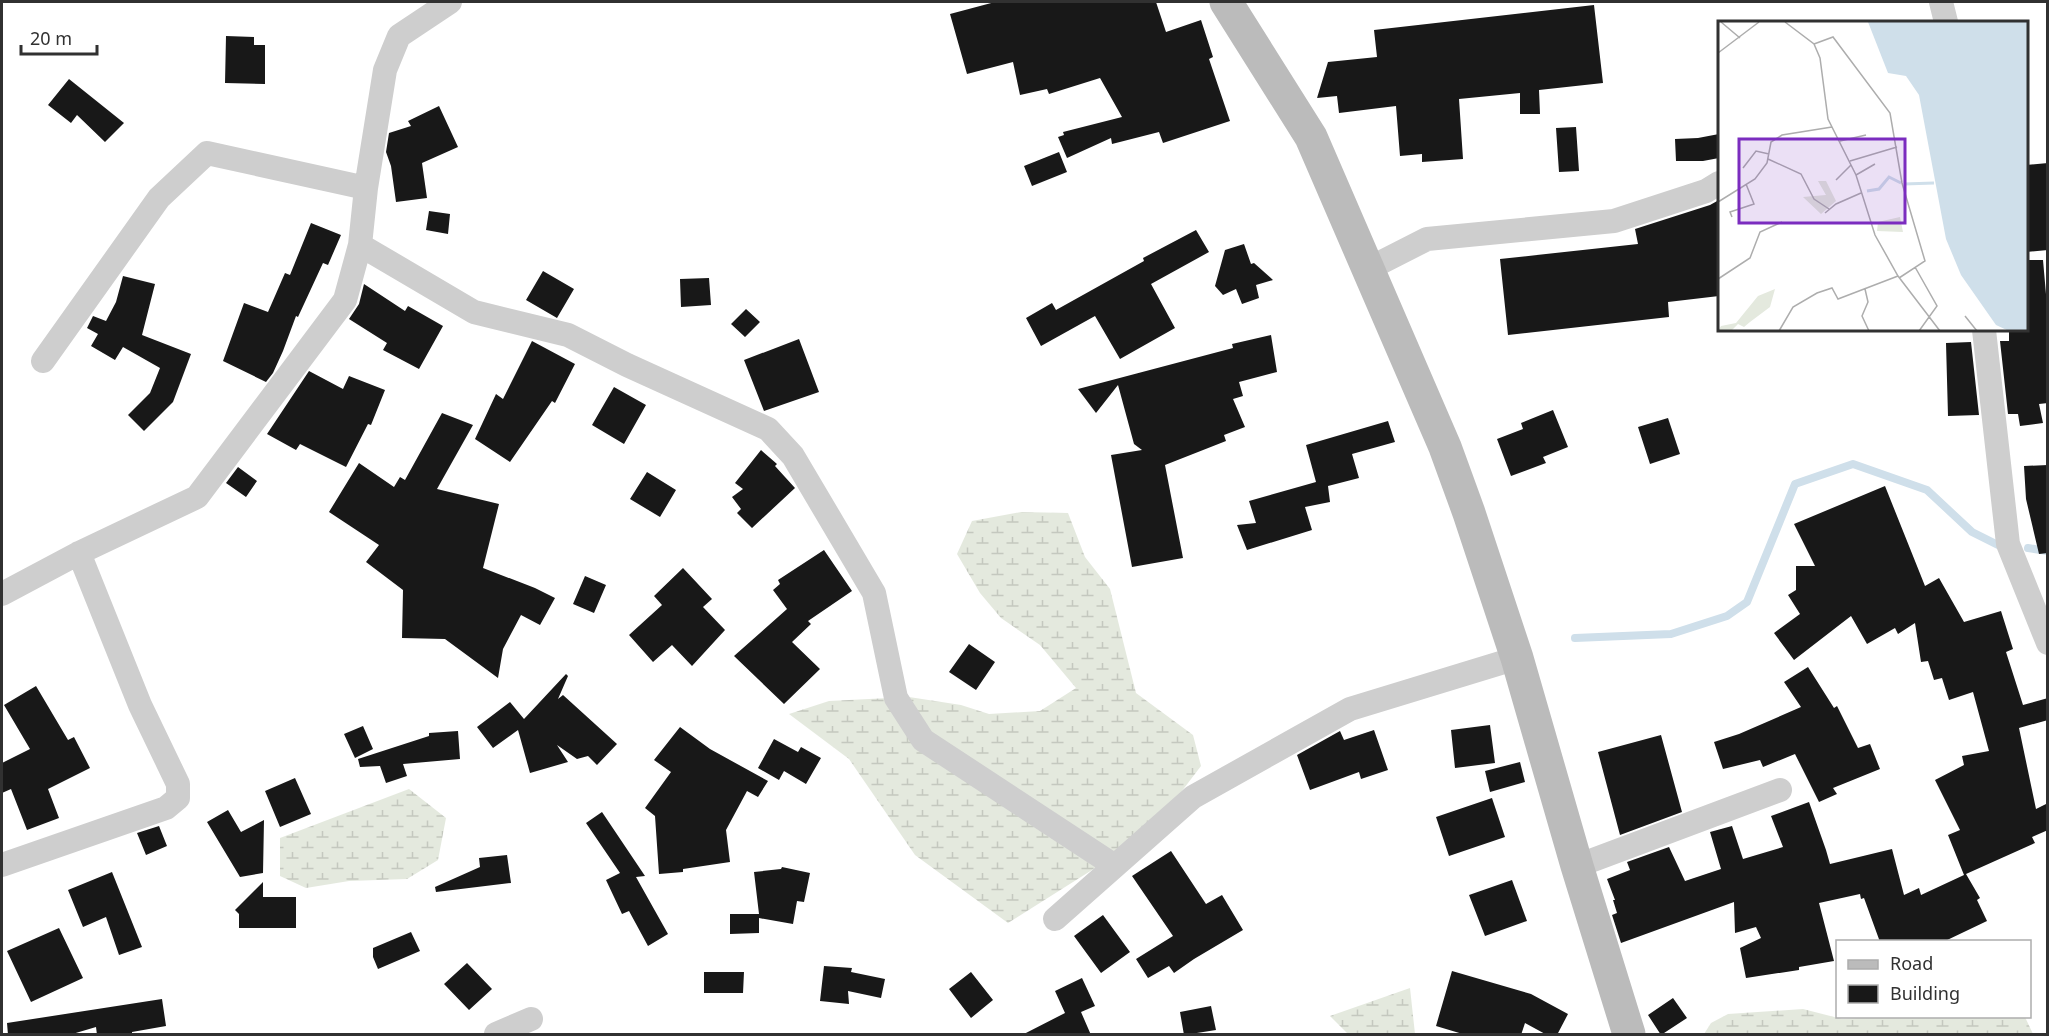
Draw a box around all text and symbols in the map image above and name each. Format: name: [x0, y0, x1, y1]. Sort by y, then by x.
scale bar: [21, 18, 98, 56]
inset map: [1718, 21, 2028, 332]
text: 20 m: [30, 26, 72, 50]
legend: [1836, 940, 2031, 1018]
text: Road: [1890, 951, 1933, 975]
text: Building: [1890, 981, 1960, 1005]

